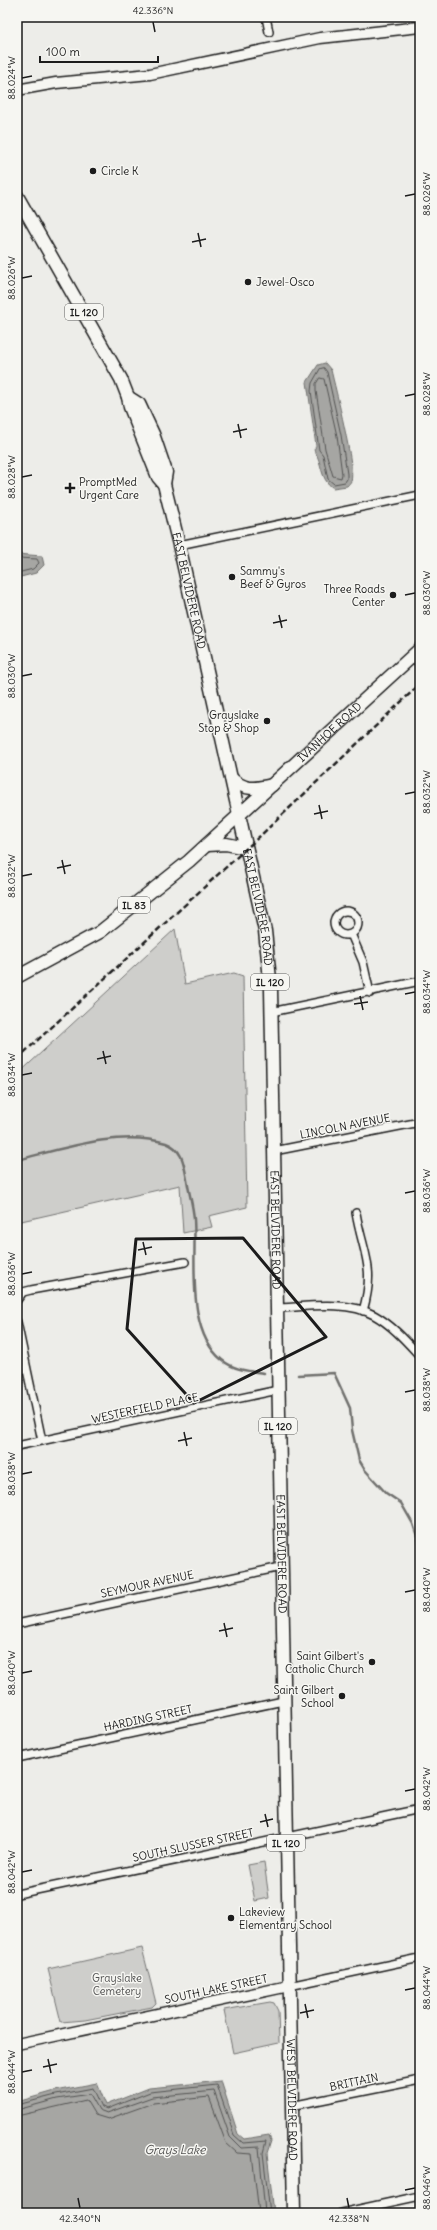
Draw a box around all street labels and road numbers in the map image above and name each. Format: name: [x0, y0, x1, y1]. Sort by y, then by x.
road number: IL 120: [65, 304, 103, 320]
street label: EAST BELVIDERE ROAD: [169, 531, 209, 650]
street label: IVANHOE ROAD: [295, 699, 365, 765]
street label: EAST BELVIDERE ROAD: [240, 847, 276, 967]
road number: IL 83: [118, 897, 150, 913]
road number: IL 120: [251, 974, 289, 990]
street label: LINCOLN AVENUE: [299, 1110, 391, 1142]
street label: EAST BELVIDERE ROAD: [267, 1170, 284, 1290]
street label: WESTERFIELD PLACE: [90, 1390, 200, 1426]
road number: IL 120: [259, 1418, 297, 1434]
street label: EAST BELVIDERE ROAD: [273, 1494, 290, 1614]
street label: SEYMOUR AVENUE: [99, 1567, 195, 1601]
street label: HARDING STREET: [103, 1702, 194, 1734]
street label: SOUTH SLUSSER STREET: [131, 1825, 255, 1865]
road number: IL 120: [267, 1835, 305, 1851]
street label: SOUTH LAKE STREET: [163, 1971, 269, 2007]
street label: WEST BELVIDERE ROAD: [284, 2039, 300, 2161]
street label: BRITTAIN: [328, 2070, 380, 2094]

